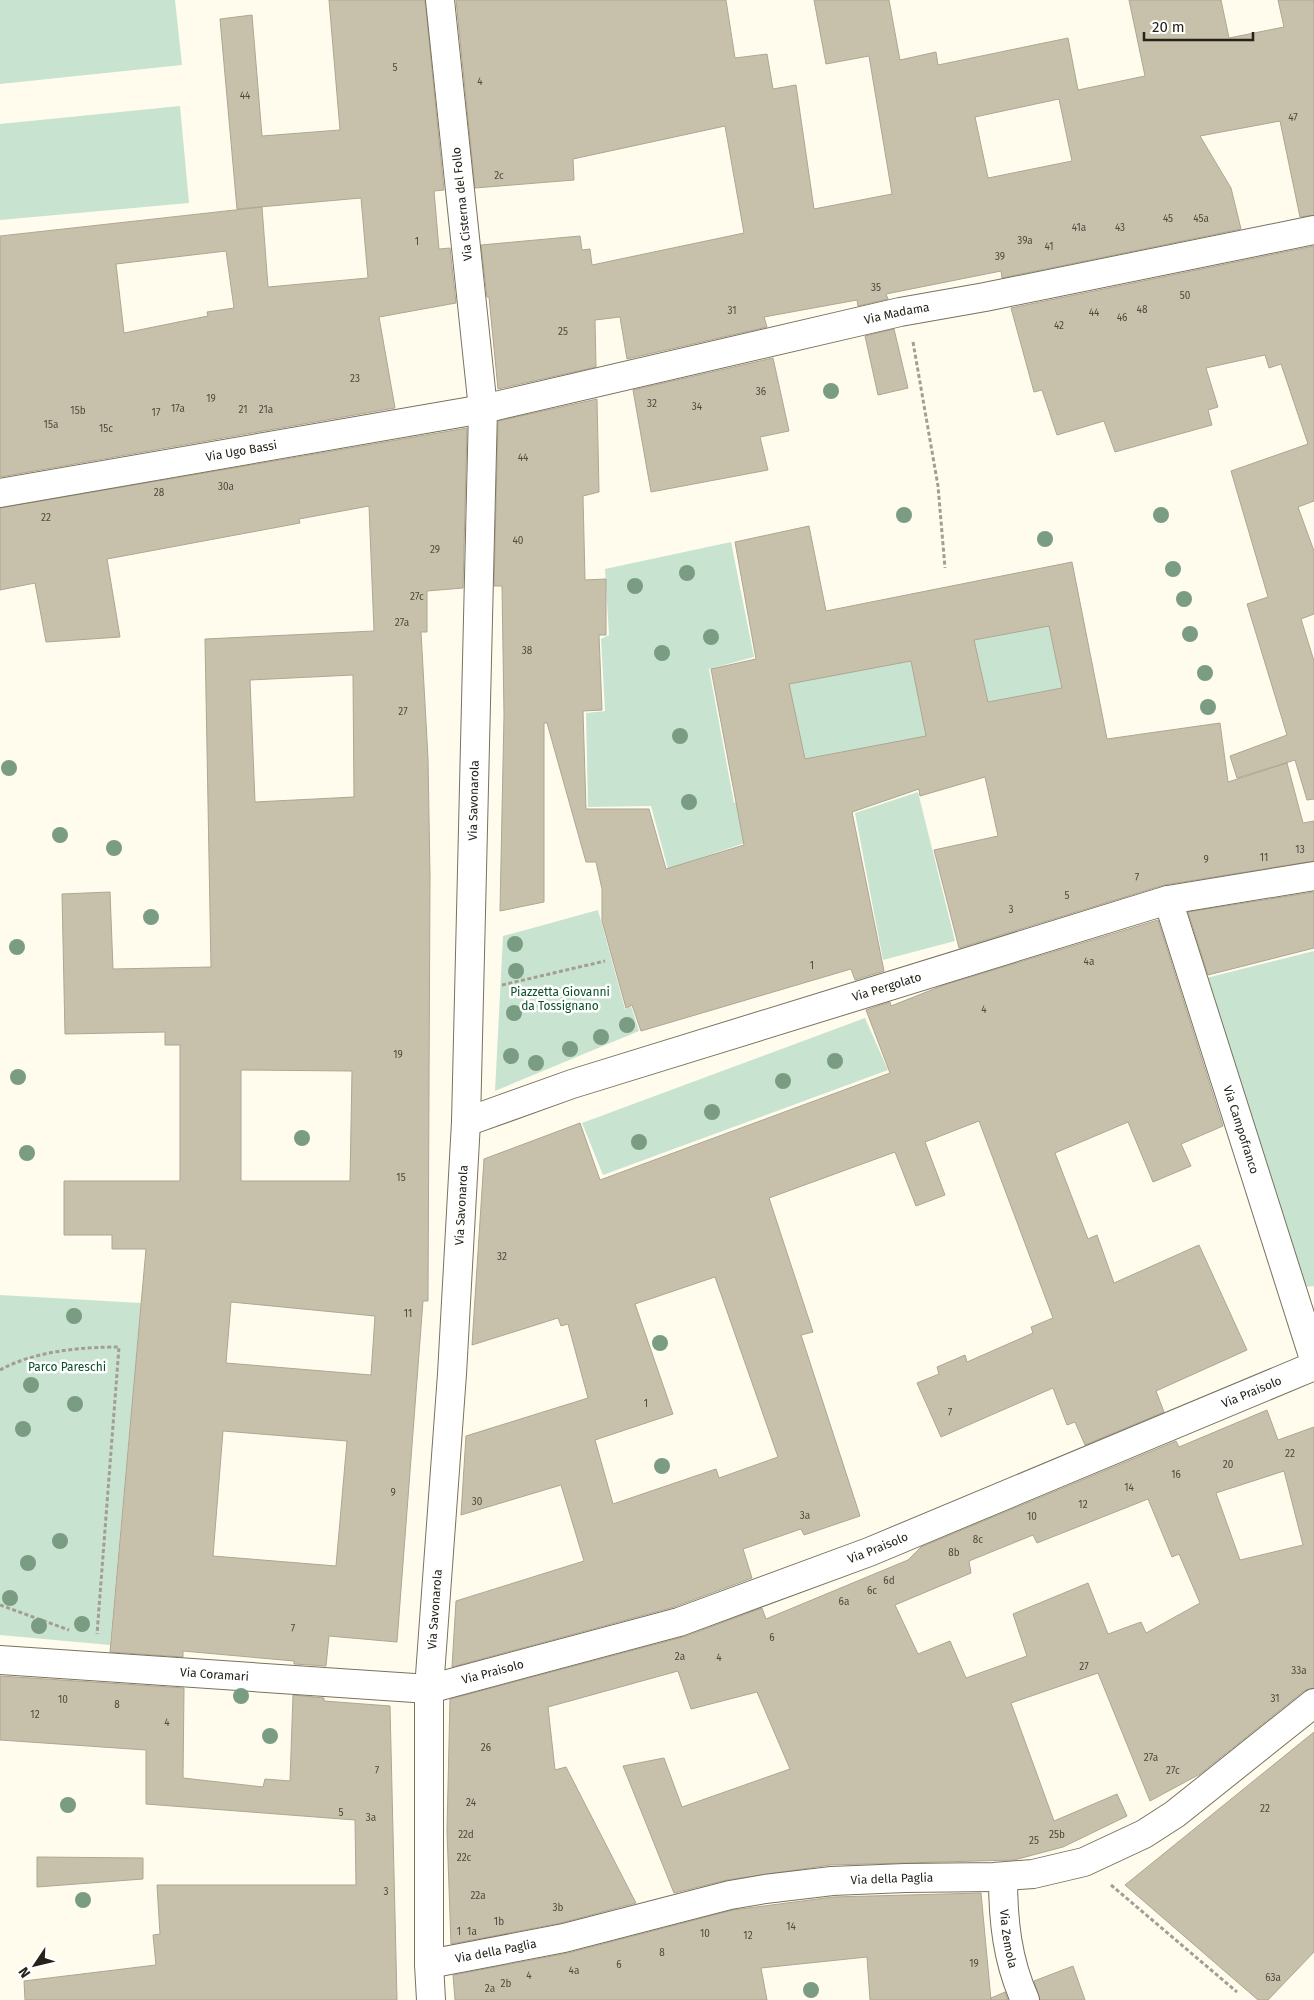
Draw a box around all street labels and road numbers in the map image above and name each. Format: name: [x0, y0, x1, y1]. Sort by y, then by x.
street label: Via Cisterna del Follo: [449, 146, 475, 262]
street label: Via Madama: [863, 300, 930, 327]
street label: Via Ugo Bassi: [205, 438, 278, 464]
street label: Via Savonarola: [466, 760, 482, 841]
street label: Via Pergolato: [850, 970, 923, 1004]
street label: Via Campofranco: [1220, 1084, 1262, 1175]
street label: Via Savonarola: [452, 1165, 471, 1246]
street label: Via Praisolo: [1220, 1373, 1284, 1411]
street label: Via Praisolo: [846, 1529, 910, 1566]
street label: Via Savonarola: [425, 1569, 445, 1650]
street label: Via Praisolo: [460, 1657, 525, 1687]
street label: Via Coramari: [180, 1665, 249, 1684]
street label: Via della Paglia: [850, 1871, 933, 1887]
street label: Via Zemola: [997, 1909, 1020, 1970]
street label: Via della Paglia: [454, 1936, 538, 1966]

